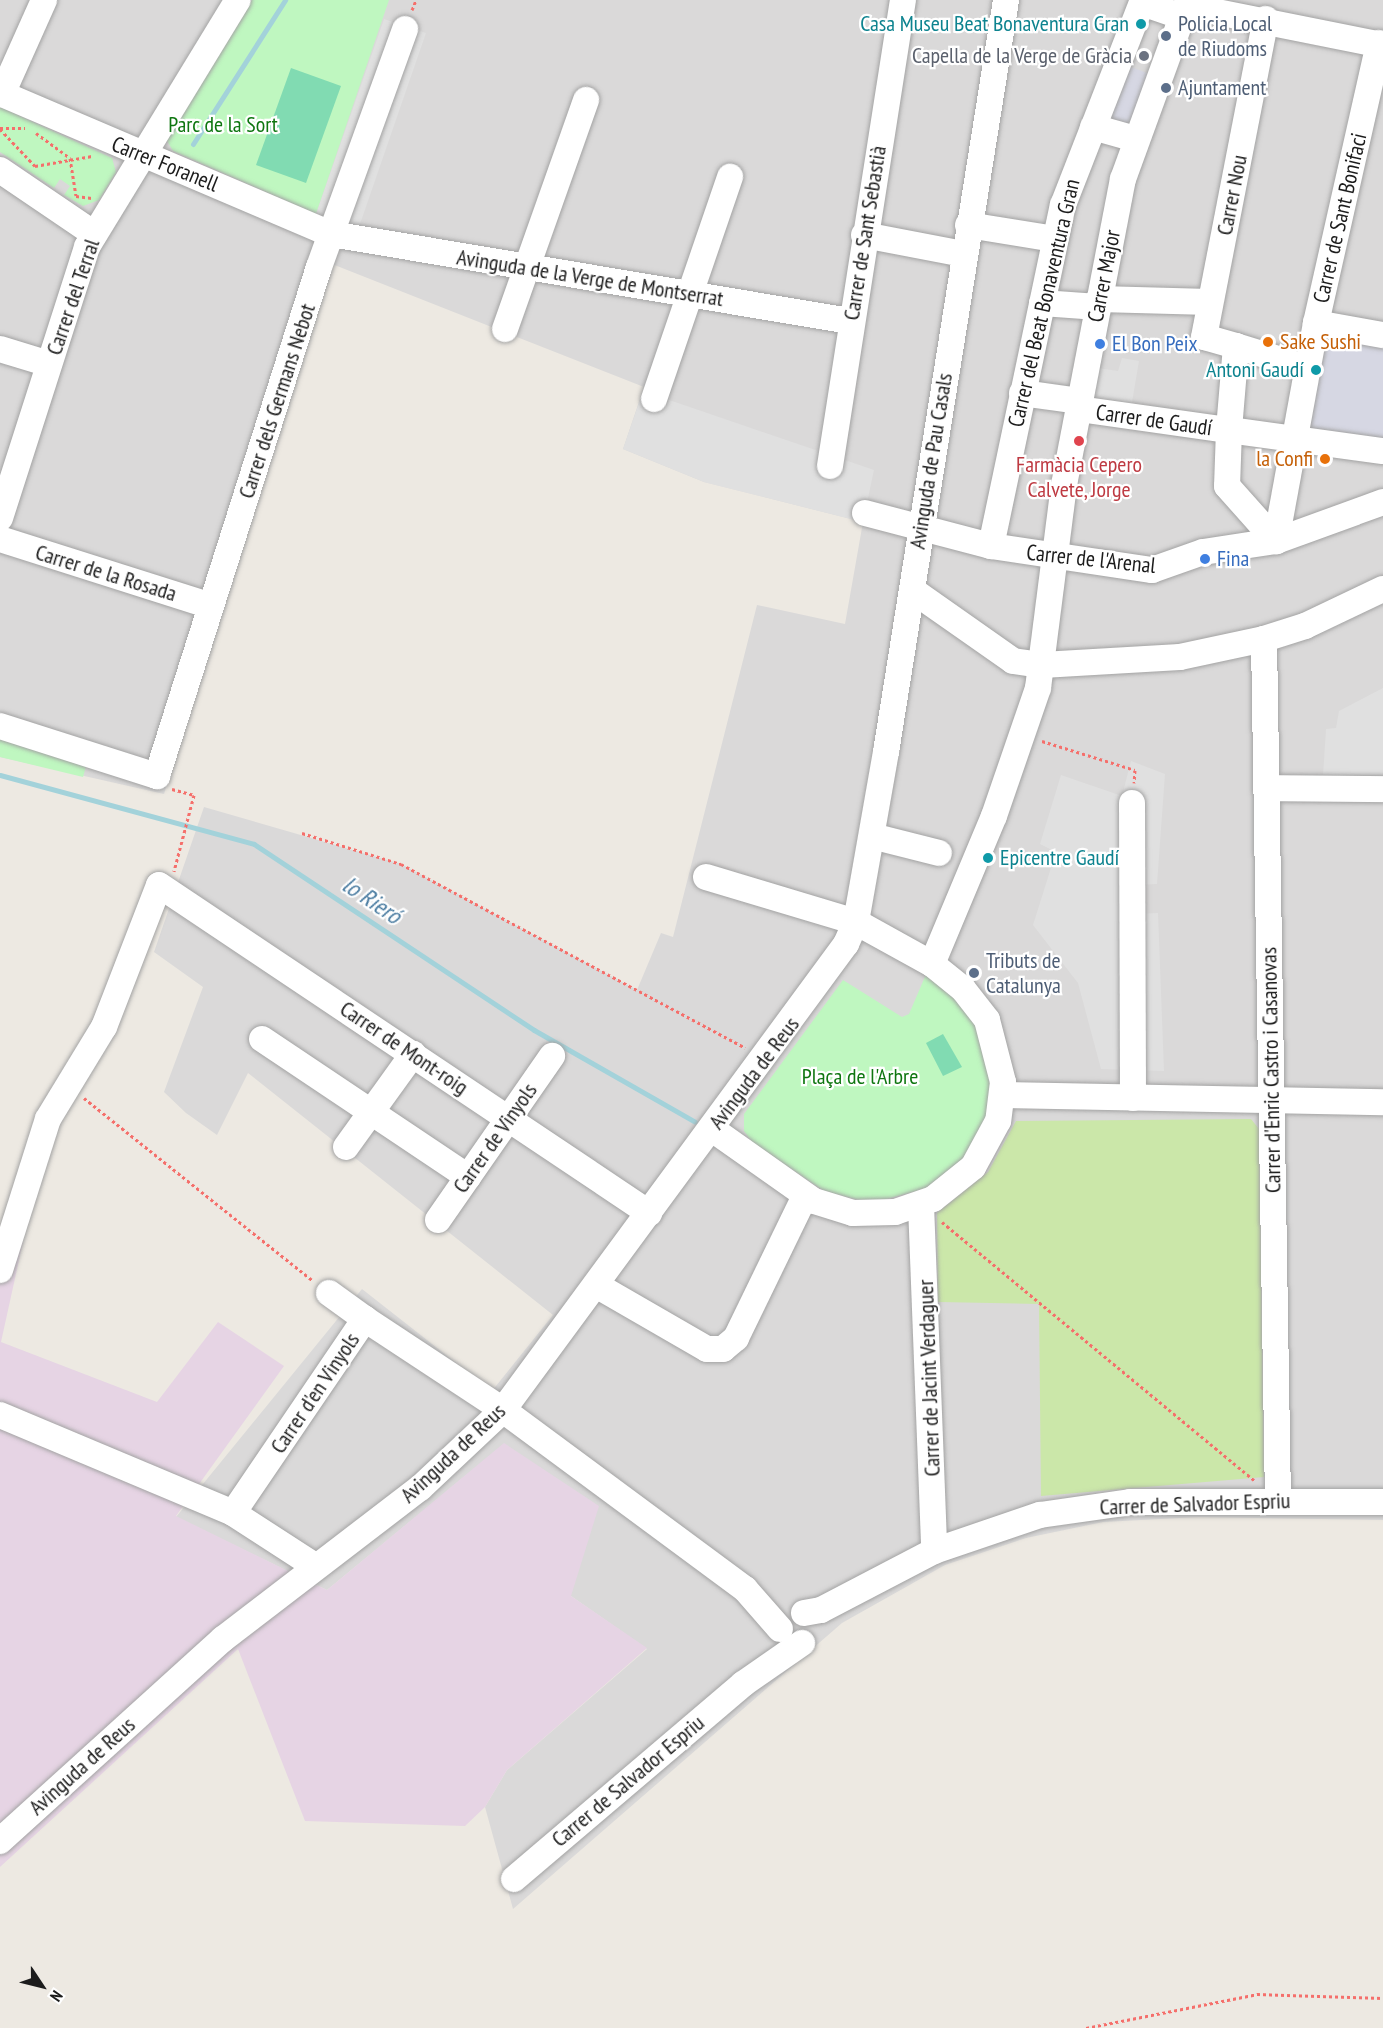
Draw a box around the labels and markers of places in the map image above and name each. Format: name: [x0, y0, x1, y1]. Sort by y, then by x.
place label: Policia Local de Riudoms: [1178, 10, 1272, 62]
place label: Casa Museu Beat Bonaventura Gran: [860, 11, 1129, 37]
marker: Casa Museu Beat Bonaventura Gran: [1134, 17, 1148, 31]
marker: Policia Local de Riudoms: [1159, 29, 1173, 43]
place label: Capella de la Verge de Gràcia: [911, 43, 1132, 69]
marker: Capella de la Verge de Gràcia: [1137, 49, 1151, 63]
place label: Ajuntament: [1178, 75, 1266, 101]
marker: Ajuntament: [1159, 81, 1173, 95]
place label: Sake Sushi: [1280, 329, 1361, 355]
place label: El Bon Peix: [1112, 331, 1198, 357]
marker: Sake Sushi: [1261, 335, 1275, 349]
marker: El Bon Peix: [1093, 337, 1107, 351]
place label: Antoni Gaudí: [1206, 357, 1304, 383]
marker: Antoni Gaudí: [1309, 363, 1323, 377]
marker: Farmàcia Cepero Calvete, Jorge: [1072, 434, 1086, 448]
place label: la Confi: [1256, 446, 1313, 472]
place label: Farmàcia Cepero Calvete, Jorge: [1016, 451, 1142, 502]
marker: la Confi: [1318, 452, 1332, 466]
place label: Fina: [1217, 546, 1249, 572]
marker: Fina: [1198, 552, 1212, 566]
place label: Epicentre Gaudí: [1000, 845, 1119, 871]
marker: Epicentre Gaudí: [981, 851, 995, 865]
place label: Tributs de Catalunya: [986, 947, 1061, 998]
marker: Tributs de Catalunya: [967, 966, 981, 980]

